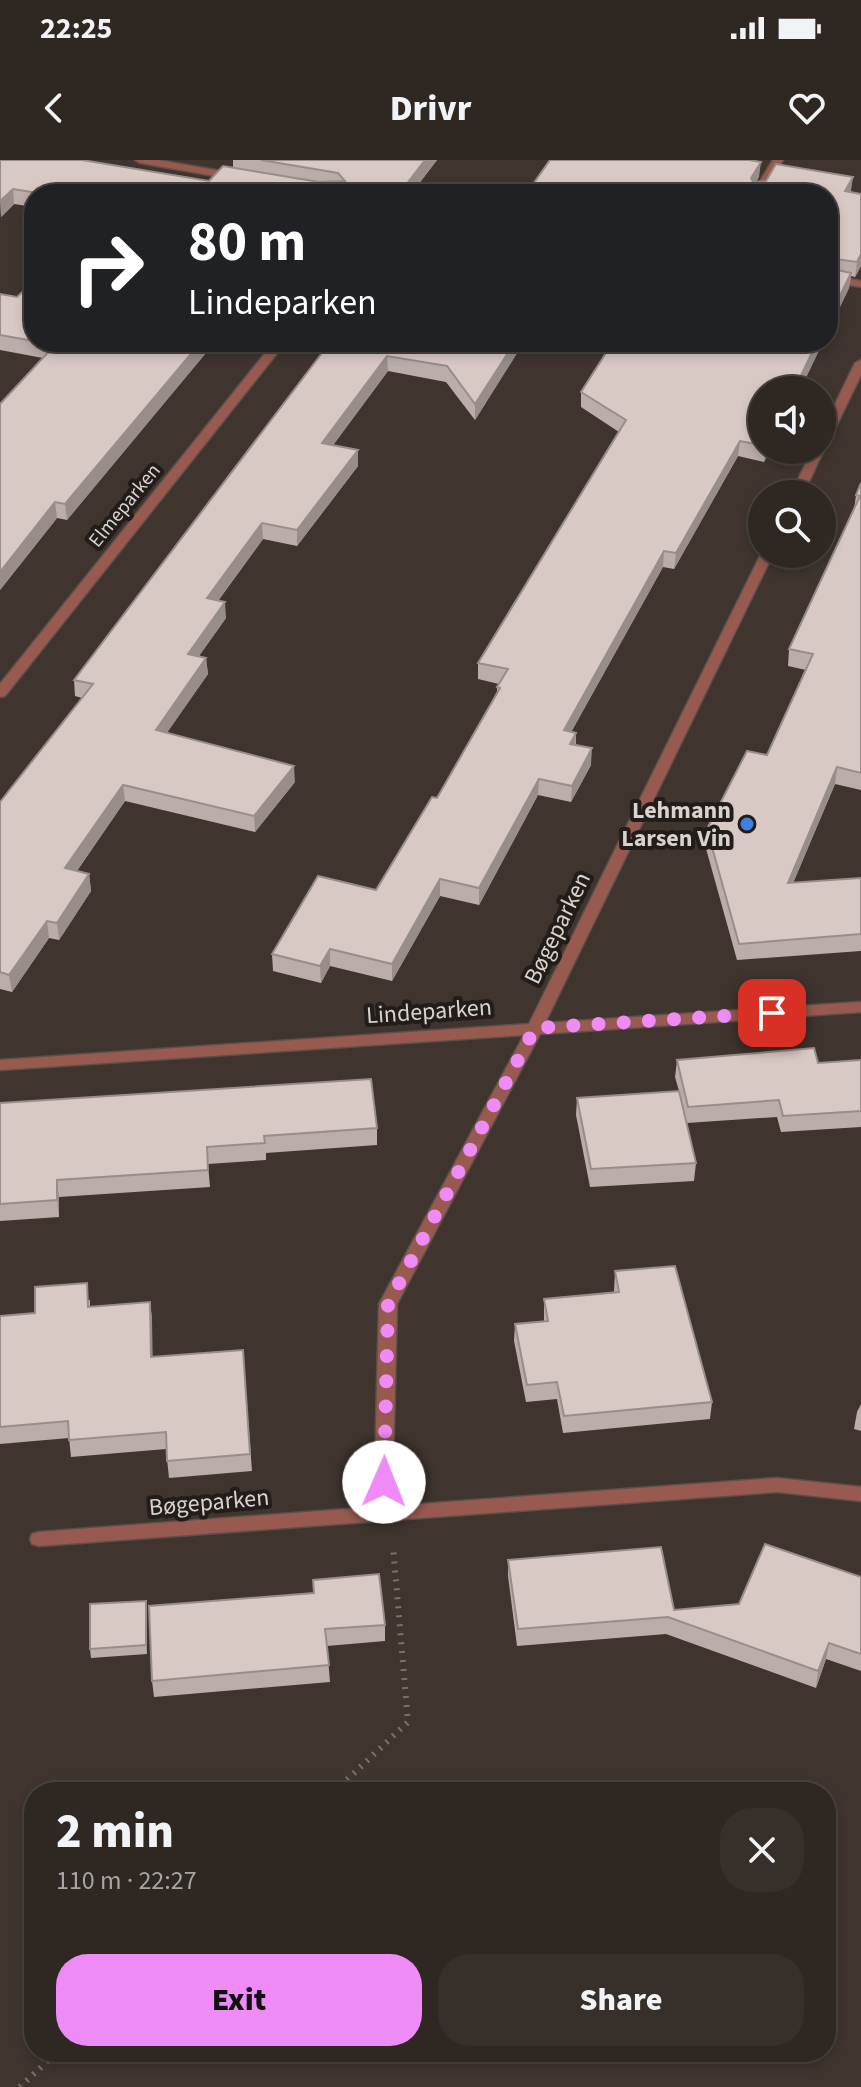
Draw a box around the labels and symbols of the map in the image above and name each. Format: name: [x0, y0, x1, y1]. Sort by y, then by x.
street label: Elmeparken: [82, 458, 167, 553]
place label: Lehmann Larsen Vin: [621, 793, 731, 856]
marker: Lehmann Larsen Vin: [738, 815, 756, 833]
street label: Bøgeparken: [515, 866, 600, 990]
pin: [738, 979, 806, 1047]
street label: Lindeparken: [365, 990, 493, 1033]
position arrow: [342, 1440, 426, 1524]
street label: Bøgeparken: [147, 1480, 271, 1525]

